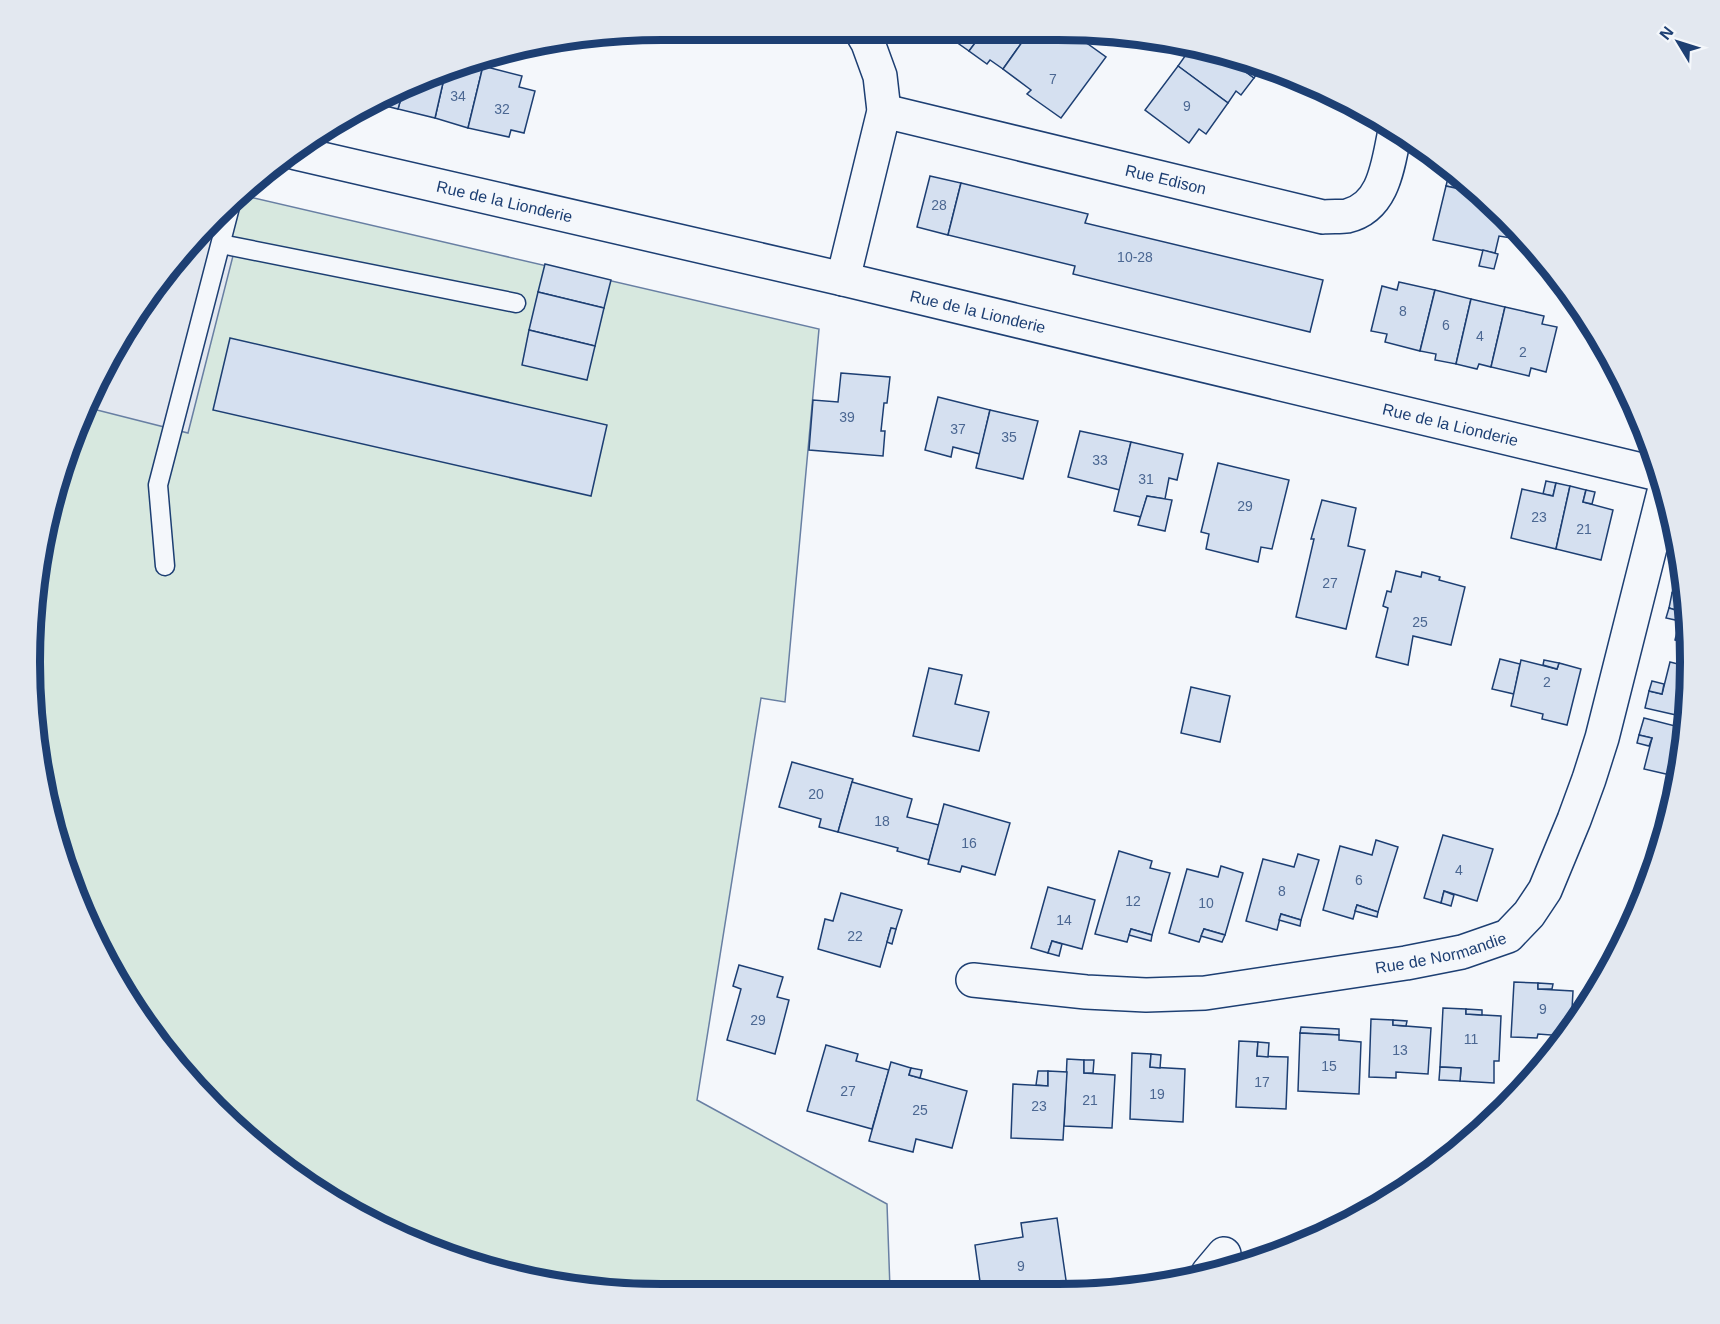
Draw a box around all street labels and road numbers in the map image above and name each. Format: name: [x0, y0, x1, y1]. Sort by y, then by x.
street label: Rue Edison: [1124, 162, 1208, 198]
street label: Rue de la Lionderie: [435, 178, 574, 225]
street label: Rue de la Lionderie: [908, 287, 1047, 336]
street label: Rue de la Lionderie: [1381, 400, 1520, 449]
street label: Rue de Normandie: [1374, 929, 1509, 977]

